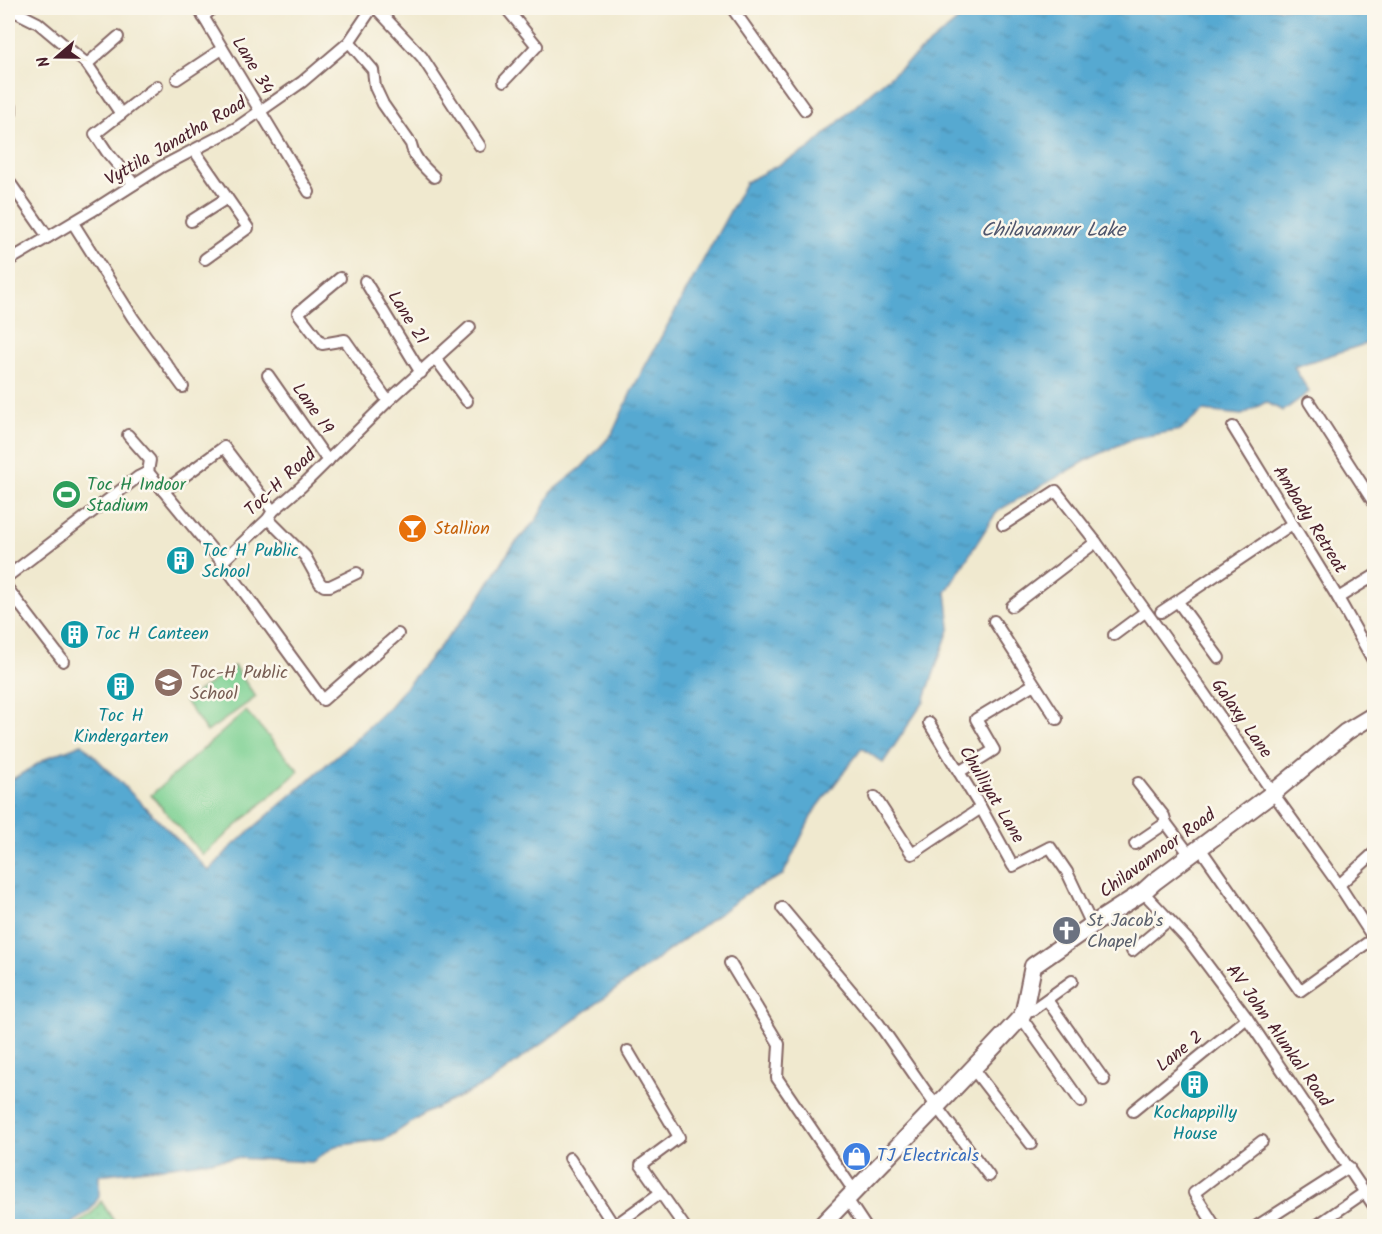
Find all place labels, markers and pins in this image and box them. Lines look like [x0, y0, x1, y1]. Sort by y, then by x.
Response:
place label: Toc H Indoor Stadium [87, 471, 187, 521]
sports icon: Toc H Indoor Stadium [50, 479, 82, 511]
bar icon: Stallion [397, 513, 429, 545]
place label: Stallion [434, 515, 490, 544]
place label: Toc H Public School [202, 537, 299, 587]
building icon: Toc H Public School [165, 545, 197, 577]
building icon: Toc H Canteen [58, 618, 90, 650]
place label: Toc H Canteen [95, 620, 209, 649]
place label: Toc-H Public School [190, 659, 288, 709]
school or university icon: Toc-H Public School [153, 667, 185, 699]
building icon: Toc H Kindergarten [105, 671, 137, 703]
place label: Toc H Kindergarten [73, 702, 169, 752]
place label: St Jacob's Chapel [1087, 907, 1164, 957]
church icon: St Jacob's Chapel [1050, 915, 1082, 947]
building icon: Kochappilly House [1179, 1068, 1211, 1100]
place label: Kochappilly House [1153, 1099, 1237, 1149]
shop icon: TJ Electricals [840, 1140, 872, 1172]
place label: TJ Electricals [877, 1142, 979, 1171]

